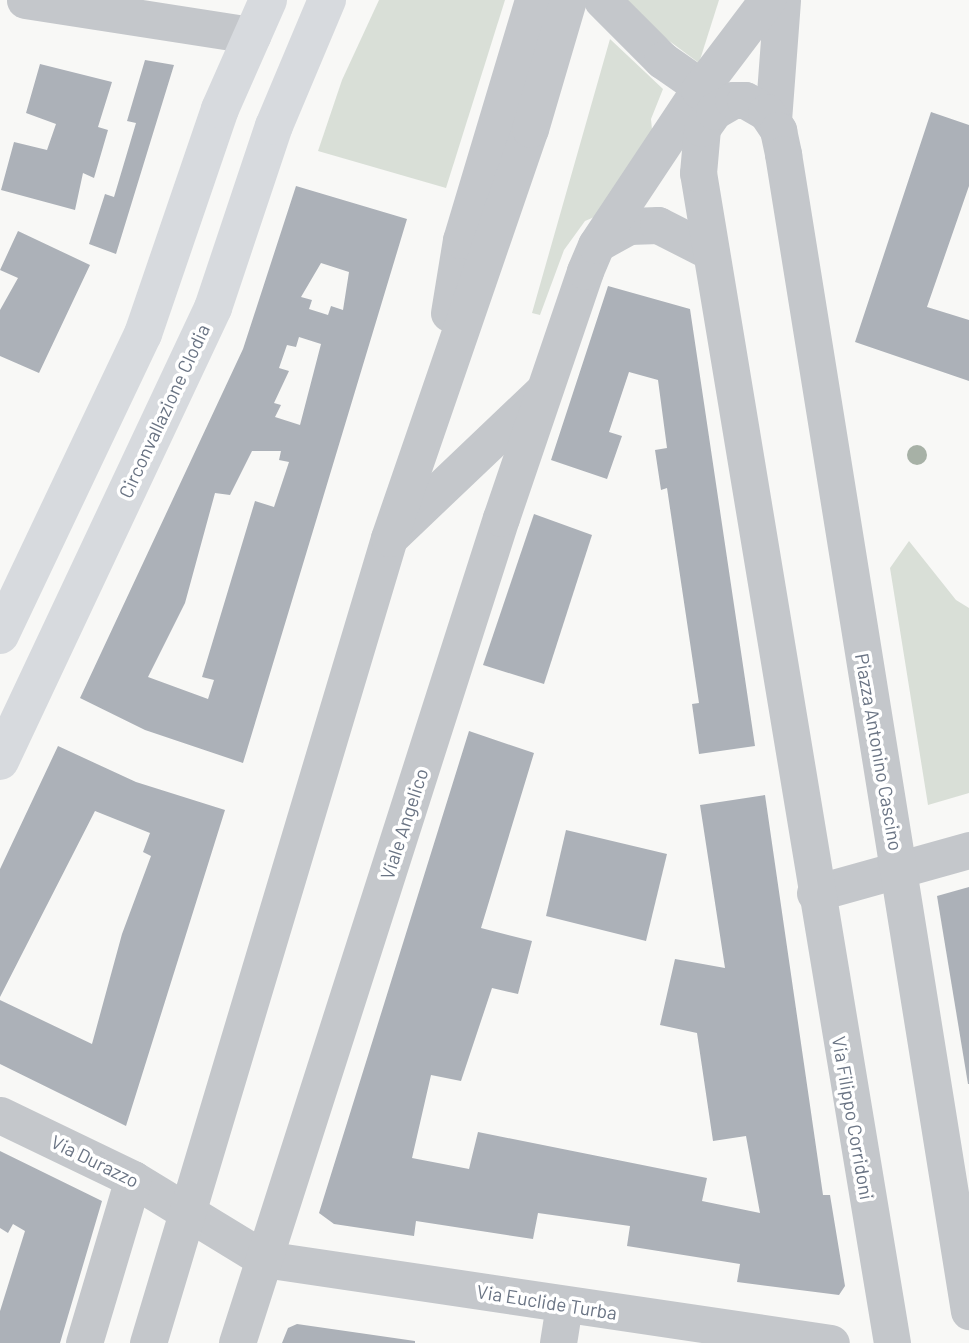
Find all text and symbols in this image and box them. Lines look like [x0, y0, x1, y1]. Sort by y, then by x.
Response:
street label: Circonvallazione Clodia [114, 320, 214, 502]
street label: Piazza Antonino Cascino [850, 652, 908, 852]
street label: Viale Angelico [375, 766, 433, 882]
street label: Via Filippo Corridoni [827, 1034, 879, 1202]
street label: Via Durazzo [47, 1130, 143, 1192]
street label: Via Euclide Turba [475, 1280, 619, 1324]

